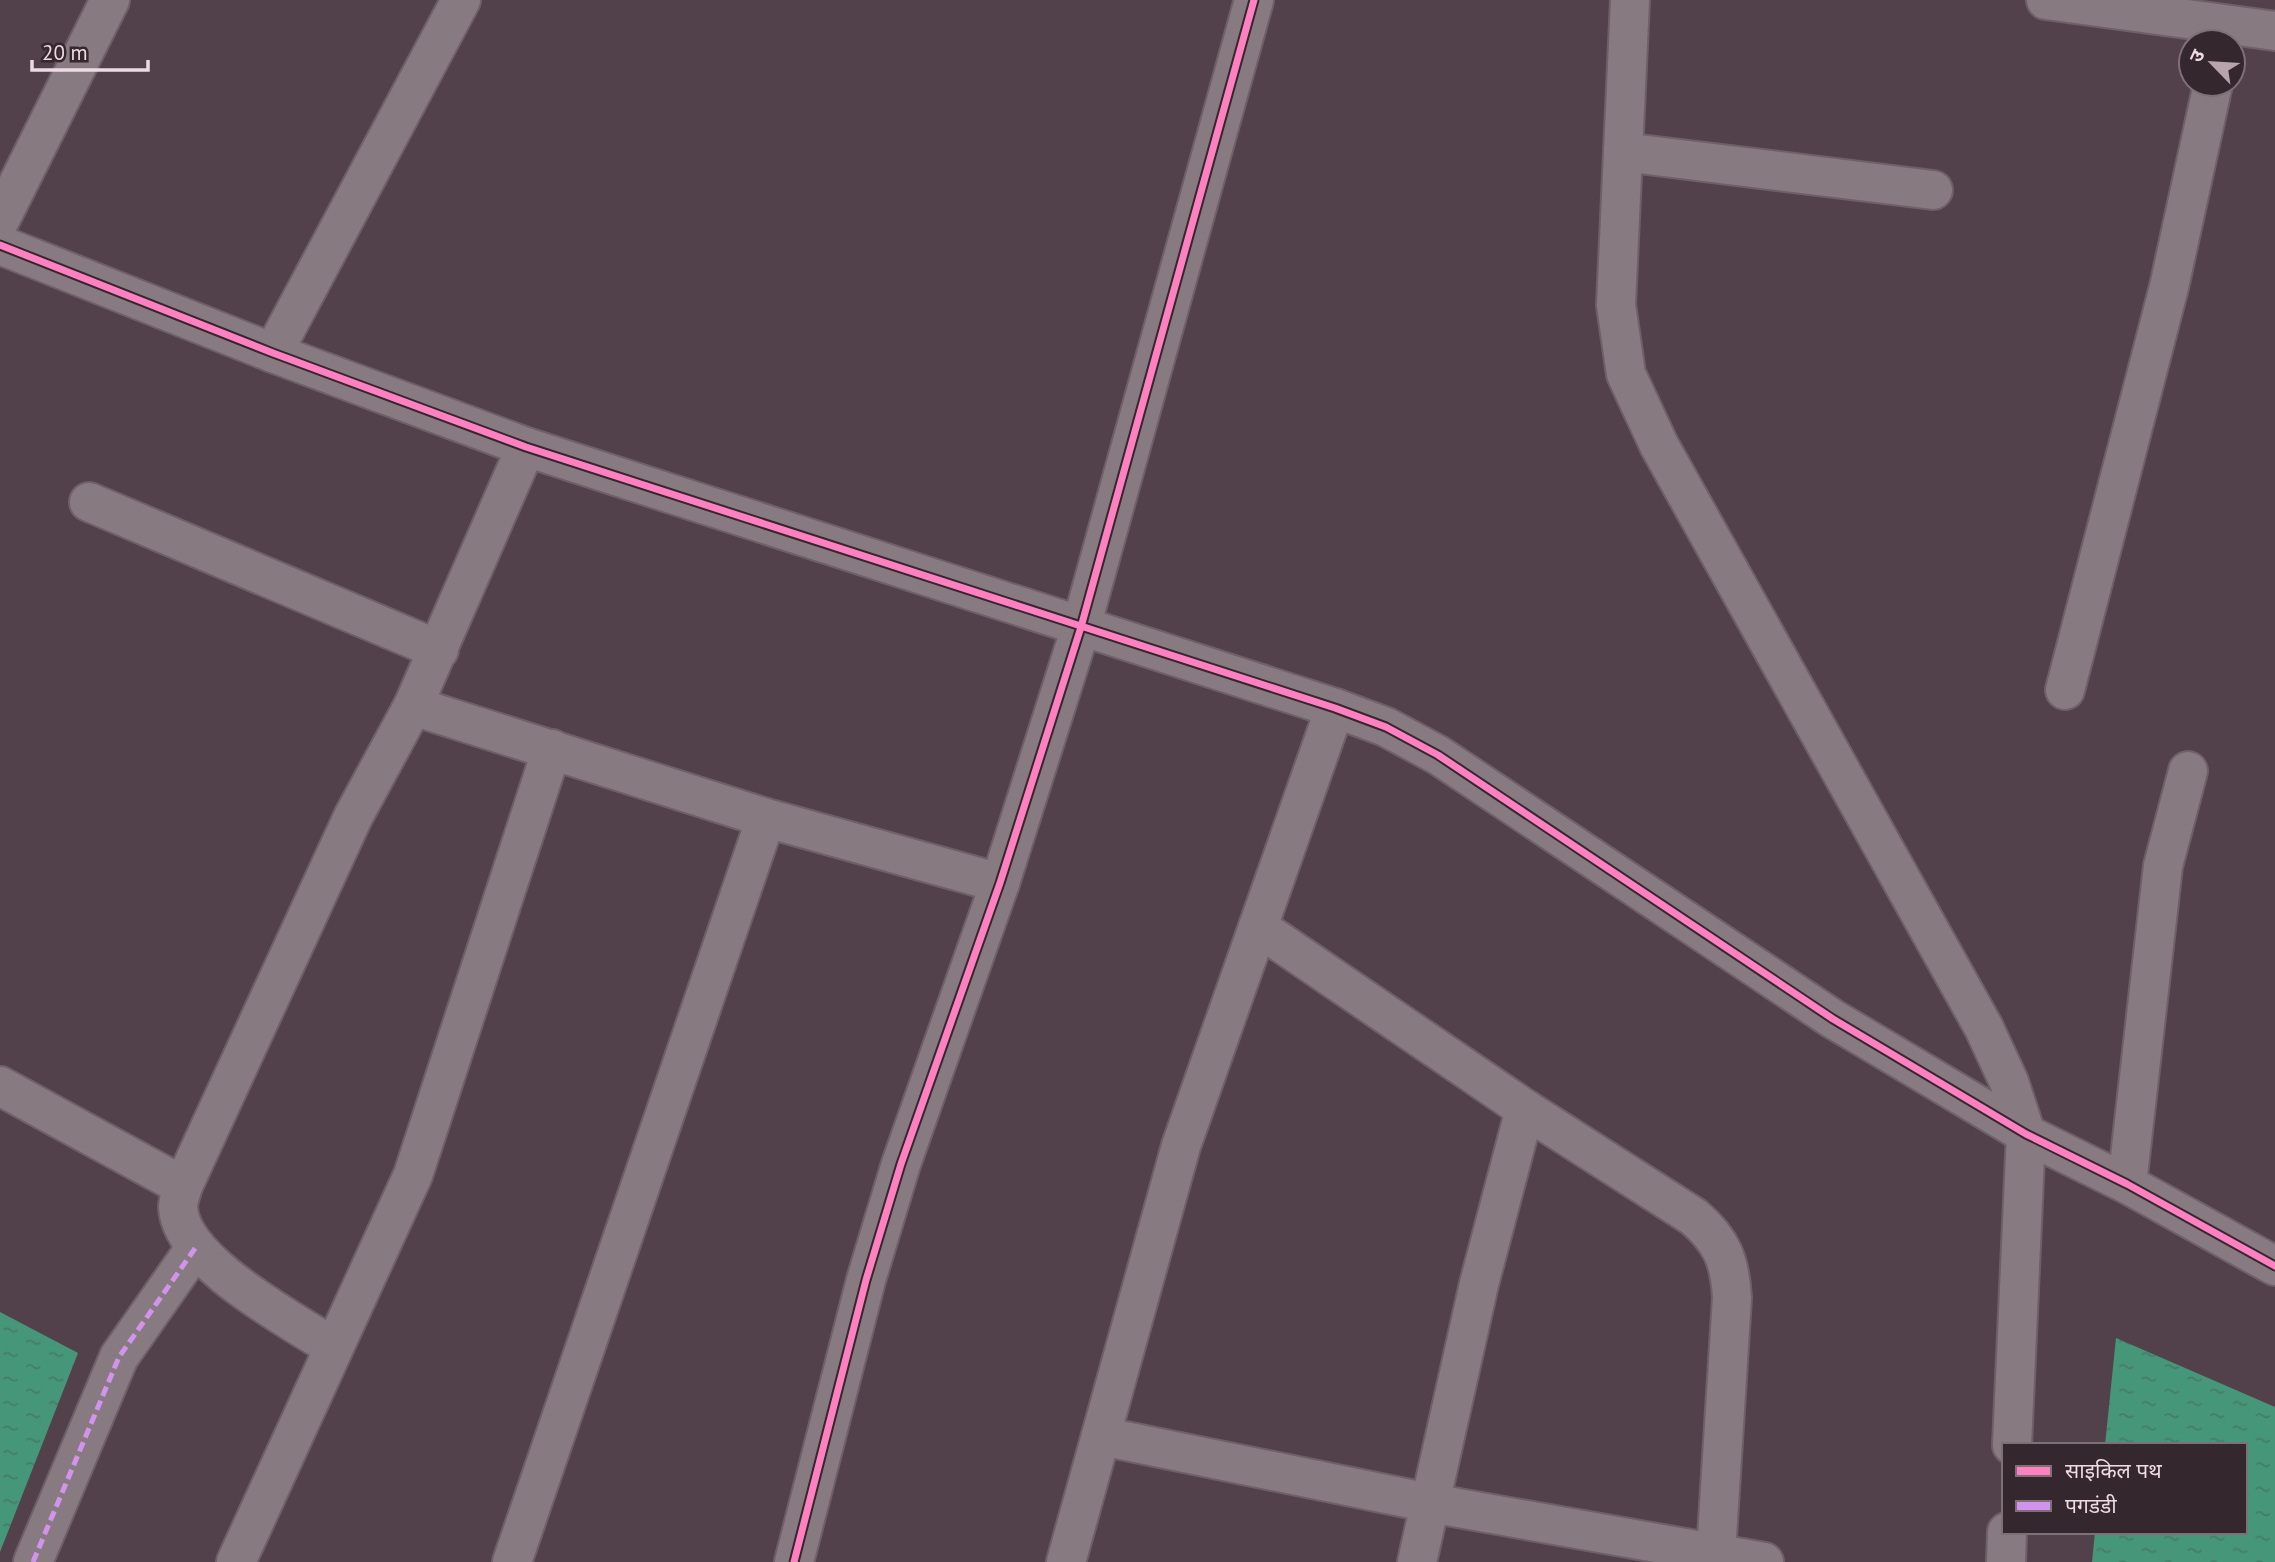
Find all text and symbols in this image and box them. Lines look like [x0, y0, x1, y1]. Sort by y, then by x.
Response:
scale bar [32, 28, 147, 72]
north arrow [2177, 28, 2247, 98]
text: 20 m [42, 39, 88, 66]
text: उ [2183, 45, 2210, 66]
legend [2002, 1443, 2247, 1534]
text: साइकिल पथ [2065, 1457, 2162, 1484]
text: पगडंडी [2065, 1492, 2117, 1519]

